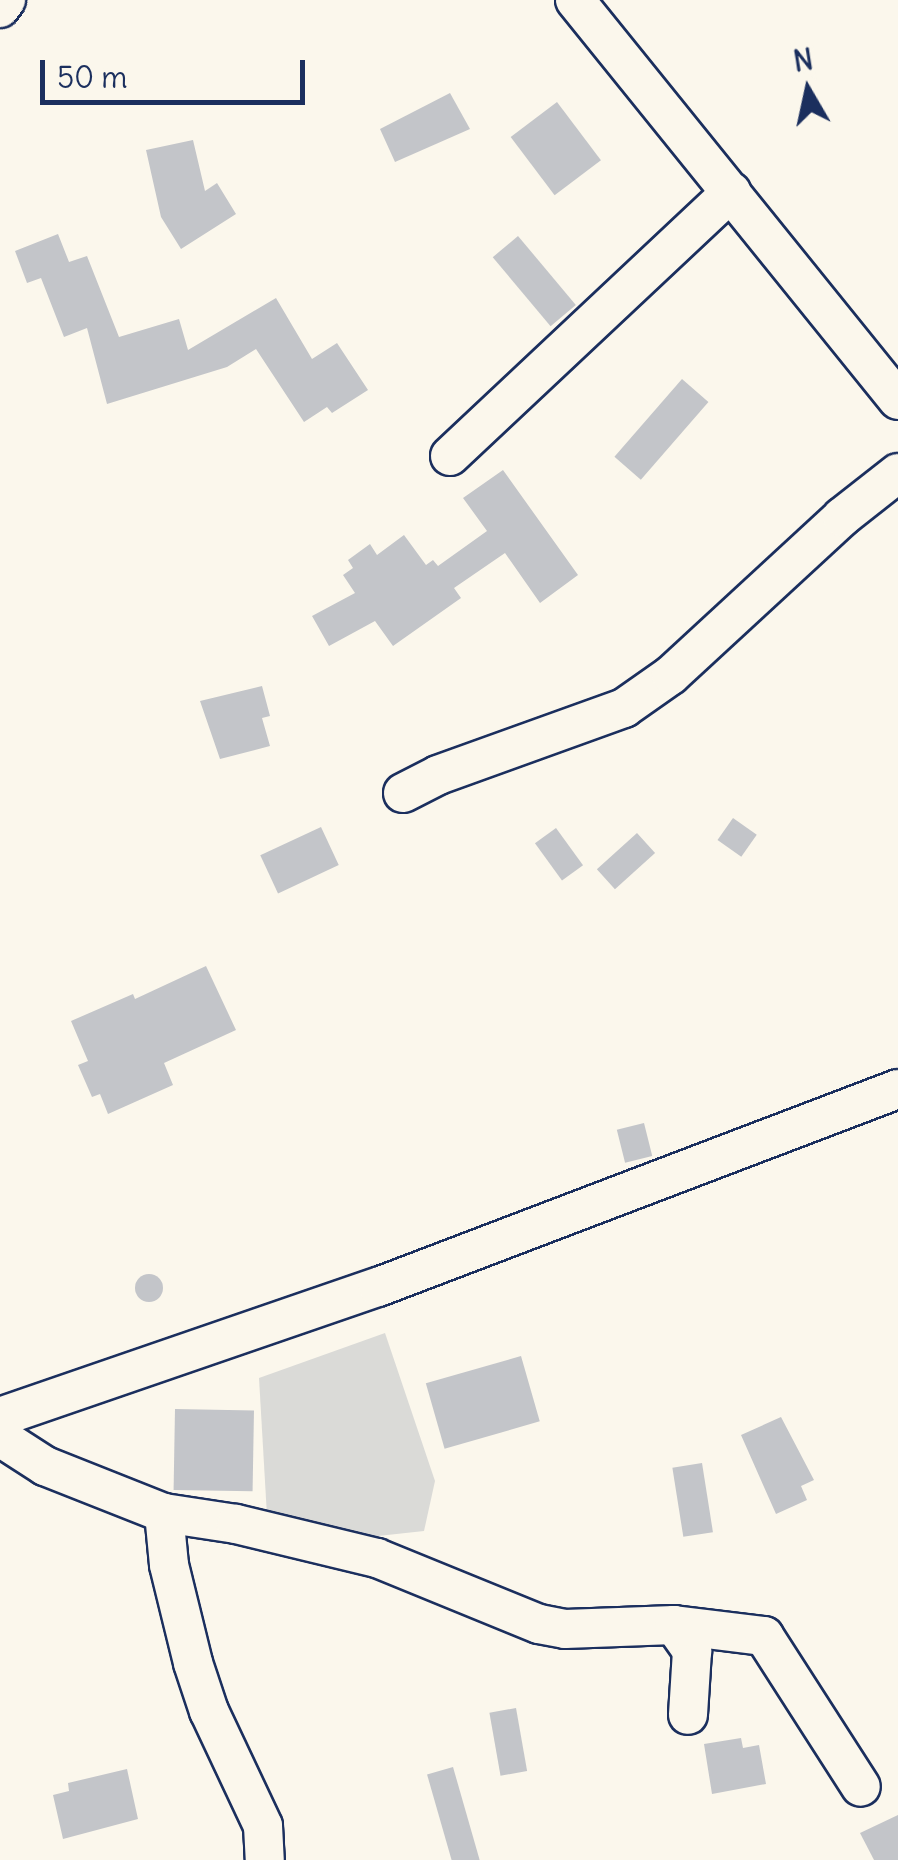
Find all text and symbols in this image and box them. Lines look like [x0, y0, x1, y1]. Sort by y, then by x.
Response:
scale bar [45, 40, 310, 102]
north arrow [758, 40, 858, 140]
text: N [791, 41, 816, 80]
text: 50 m [57, 58, 127, 96]

